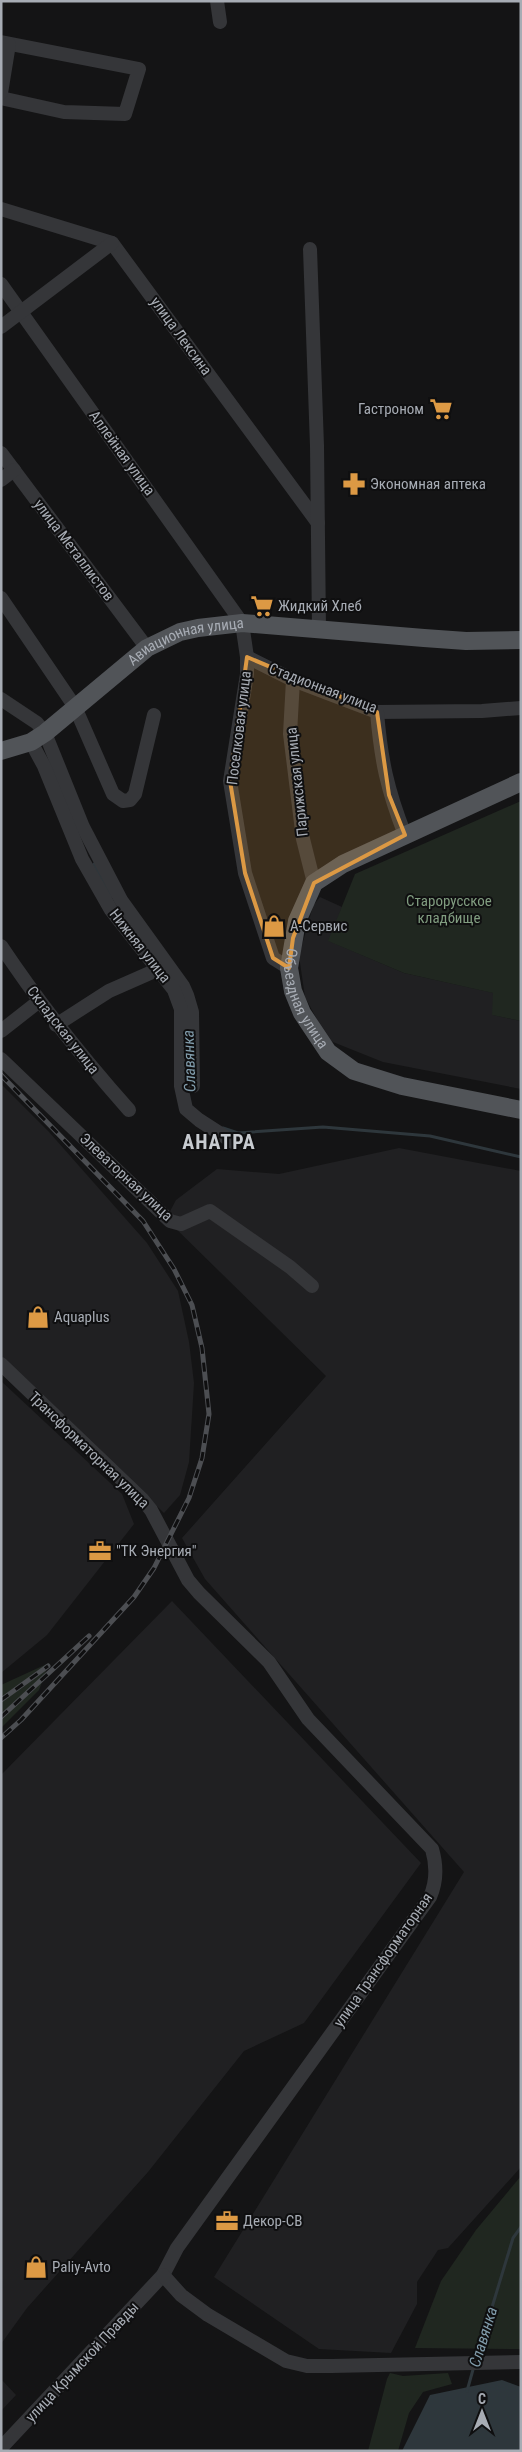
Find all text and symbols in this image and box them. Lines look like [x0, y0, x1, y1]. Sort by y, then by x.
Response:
street label: улица Лексина [147, 293, 215, 379]
supermarket icon: Гастроном [428, 396, 454, 422]
place label: Гастроном [358, 400, 424, 418]
street label: Аллейная улица [85, 407, 159, 499]
pharmacy icon: Экономная аптека [341, 471, 367, 497]
place label: Экономная аптека [370, 475, 486, 493]
street label: улица Металлистов [30, 496, 118, 604]
supermarket icon: Жидкий Хлеб [249, 593, 275, 619]
place label: Жидкий Хлеб [278, 597, 362, 615]
street label: Авиационная улица [124, 614, 245, 669]
street label: Стадионная улица [266, 659, 380, 717]
street label: Поселковая улица [223, 670, 255, 786]
street label: Парижская улица [282, 727, 312, 837]
park label: Старорусское кладбище [406, 892, 492, 927]
street label: Нижняя улица [106, 906, 174, 986]
shop icon: А-Сервис [261, 913, 287, 939]
place label: А-Сервис [290, 917, 347, 935]
street label: Объездная улица [280, 947, 332, 1052]
street label: Складская улица [23, 982, 103, 1078]
water label: Славянка [178, 1030, 200, 1092]
street label: Элеваторная улица [76, 1129, 176, 1225]
district label: АНАТРА [182, 1130, 256, 1154]
shop icon: Aquaplus [25, 1304, 51, 1330]
place label: Aquaplus [54, 1308, 110, 1326]
street label: Трансформаторная улица [25, 1388, 153, 1512]
office icon: "ТК Энергия" [87, 1538, 113, 1564]
place label: "ТК Энергия" [116, 1542, 197, 1560]
street label: улица Трансформаторная [330, 1889, 436, 2031]
office icon: Декор-СВ [214, 2208, 240, 2234]
place label: Декор-СВ [243, 2212, 302, 2230]
shop icon: Paliy-Avto [23, 2254, 49, 2280]
place label: Paliy-Avto [52, 2258, 111, 2276]
street label: улица Крымской Правды [22, 2298, 142, 2426]
water label: Славянка [465, 2304, 501, 2370]
north arrow [457, 2387, 507, 2437]
text: С [478, 2391, 486, 2407]

